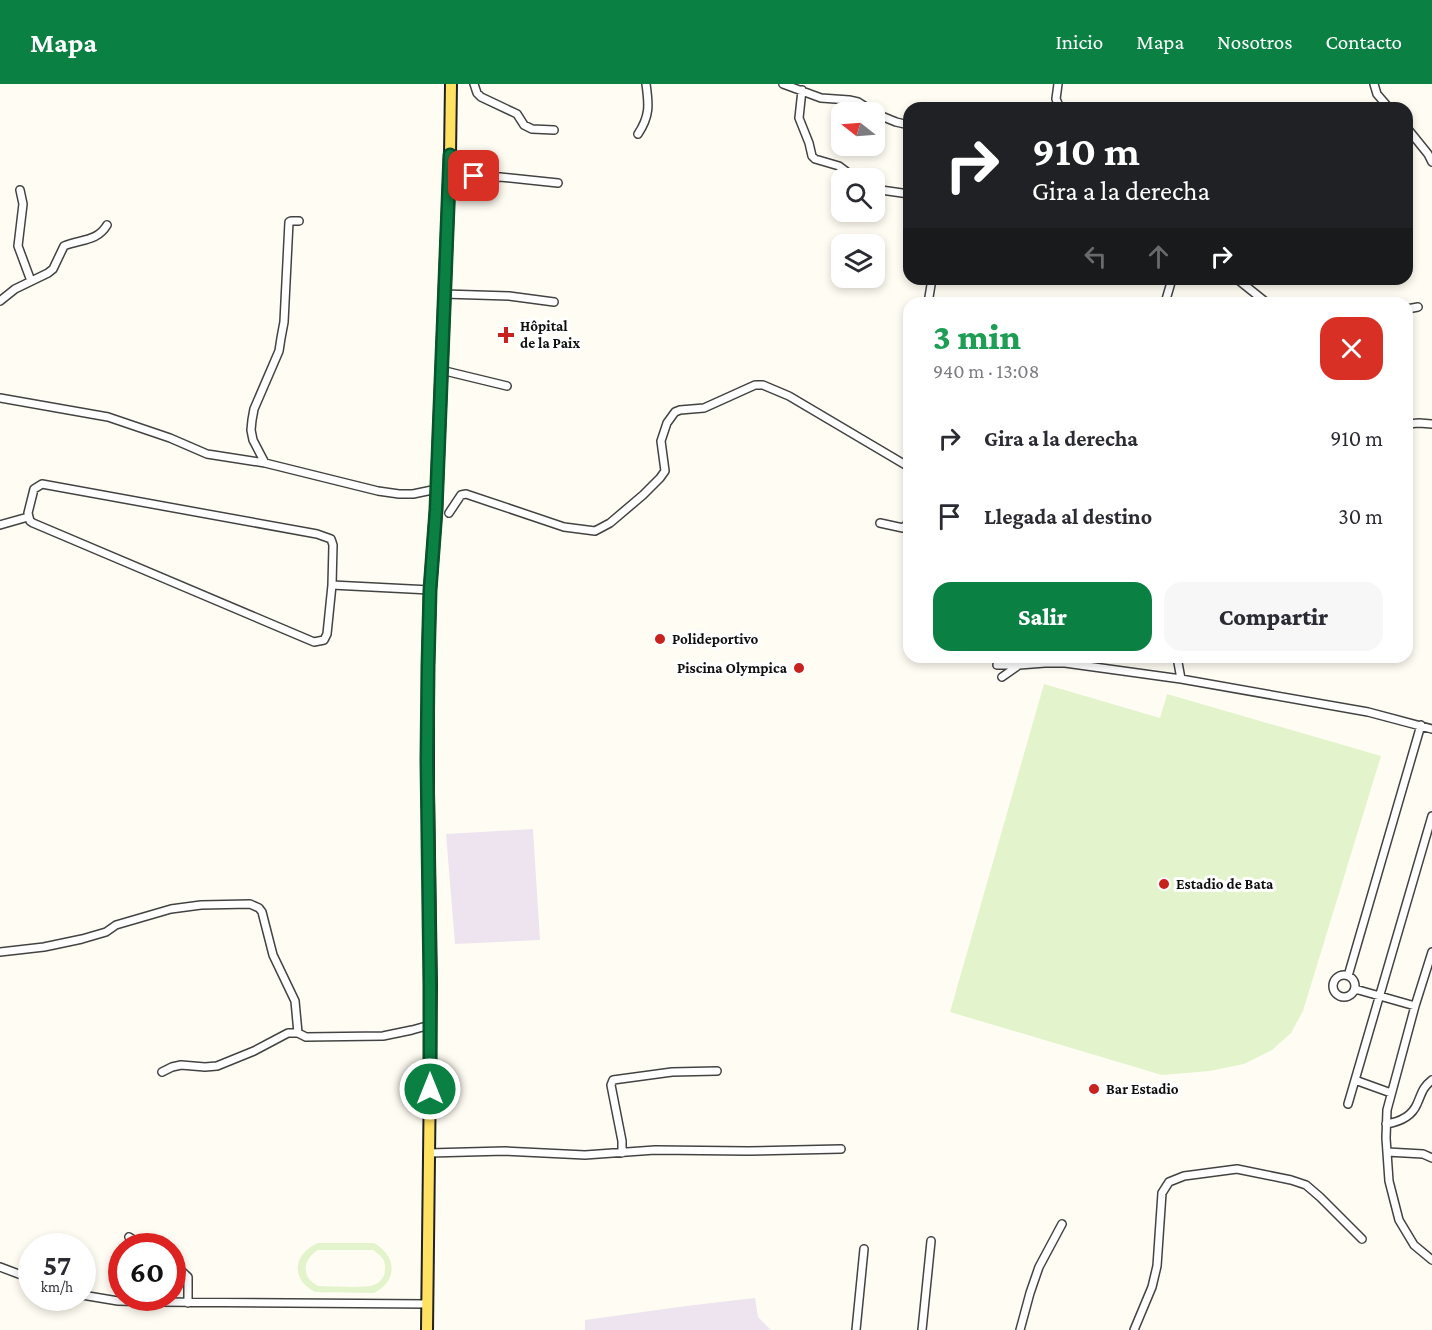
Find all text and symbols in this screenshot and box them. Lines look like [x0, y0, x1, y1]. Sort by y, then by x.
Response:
text: Mapa [30, 27, 97, 58]
text: Inicio [1055, 30, 1103, 54]
text: Mapa [1136, 30, 1184, 54]
text: Nosotros [1217, 30, 1293, 54]
text: Contacto [1326, 30, 1402, 54]
north arrow [831, 102, 885, 156]
map controls [831, 102, 885, 288]
icon: right [933, 126, 1011, 204]
text: 910 m [1032, 127, 1140, 174]
pin [448, 150, 499, 201]
icon: arrive [457, 159, 490, 192]
button: search [831, 168, 885, 222]
text: Gira a la derecha [1032, 176, 1210, 206]
button: layers [831, 234, 885, 288]
icon: left [1079, 240, 1112, 273]
icon: ahead [1142, 240, 1175, 273]
icon: right [1205, 240, 1238, 273]
text: 3 min [933, 317, 1021, 357]
button: close [1320, 317, 1383, 380]
place label: Hôpital de la Paix [520, 318, 580, 351]
marker: Hôpital de la Paix [497, 326, 515, 344]
text: 940 m · 13:08 [933, 360, 1039, 382]
icon: right [933, 422, 966, 455]
text: Gira a la derecha [984, 426, 1138, 451]
text: 910 m [1330, 426, 1383, 451]
icon: arrive [933, 500, 966, 533]
text: Llegada al destino [984, 504, 1152, 529]
text: 30 m [1338, 504, 1383, 529]
button: Salir [933, 582, 1152, 651]
button: Compartir [1164, 582, 1383, 651]
place label: Polideportivo [672, 631, 759, 647]
marker: Polideportivo [653, 632, 667, 646]
place label: Piscina Olympica [677, 660, 788, 676]
marker: Piscina Olympica [792, 661, 806, 675]
place label: Estadio de Bata [1176, 876, 1274, 892]
marker: Estadio de Bata [1157, 877, 1171, 891]
position arrow [398, 1057, 462, 1121]
place label: Bar Estadio [1106, 1081, 1179, 1097]
marker: Bar Estadio [1087, 1082, 1101, 1096]
speed limit sign: 60 [108, 1233, 186, 1311]
text: 57 [43, 1248, 71, 1281]
text: km/h [41, 1279, 73, 1295]

